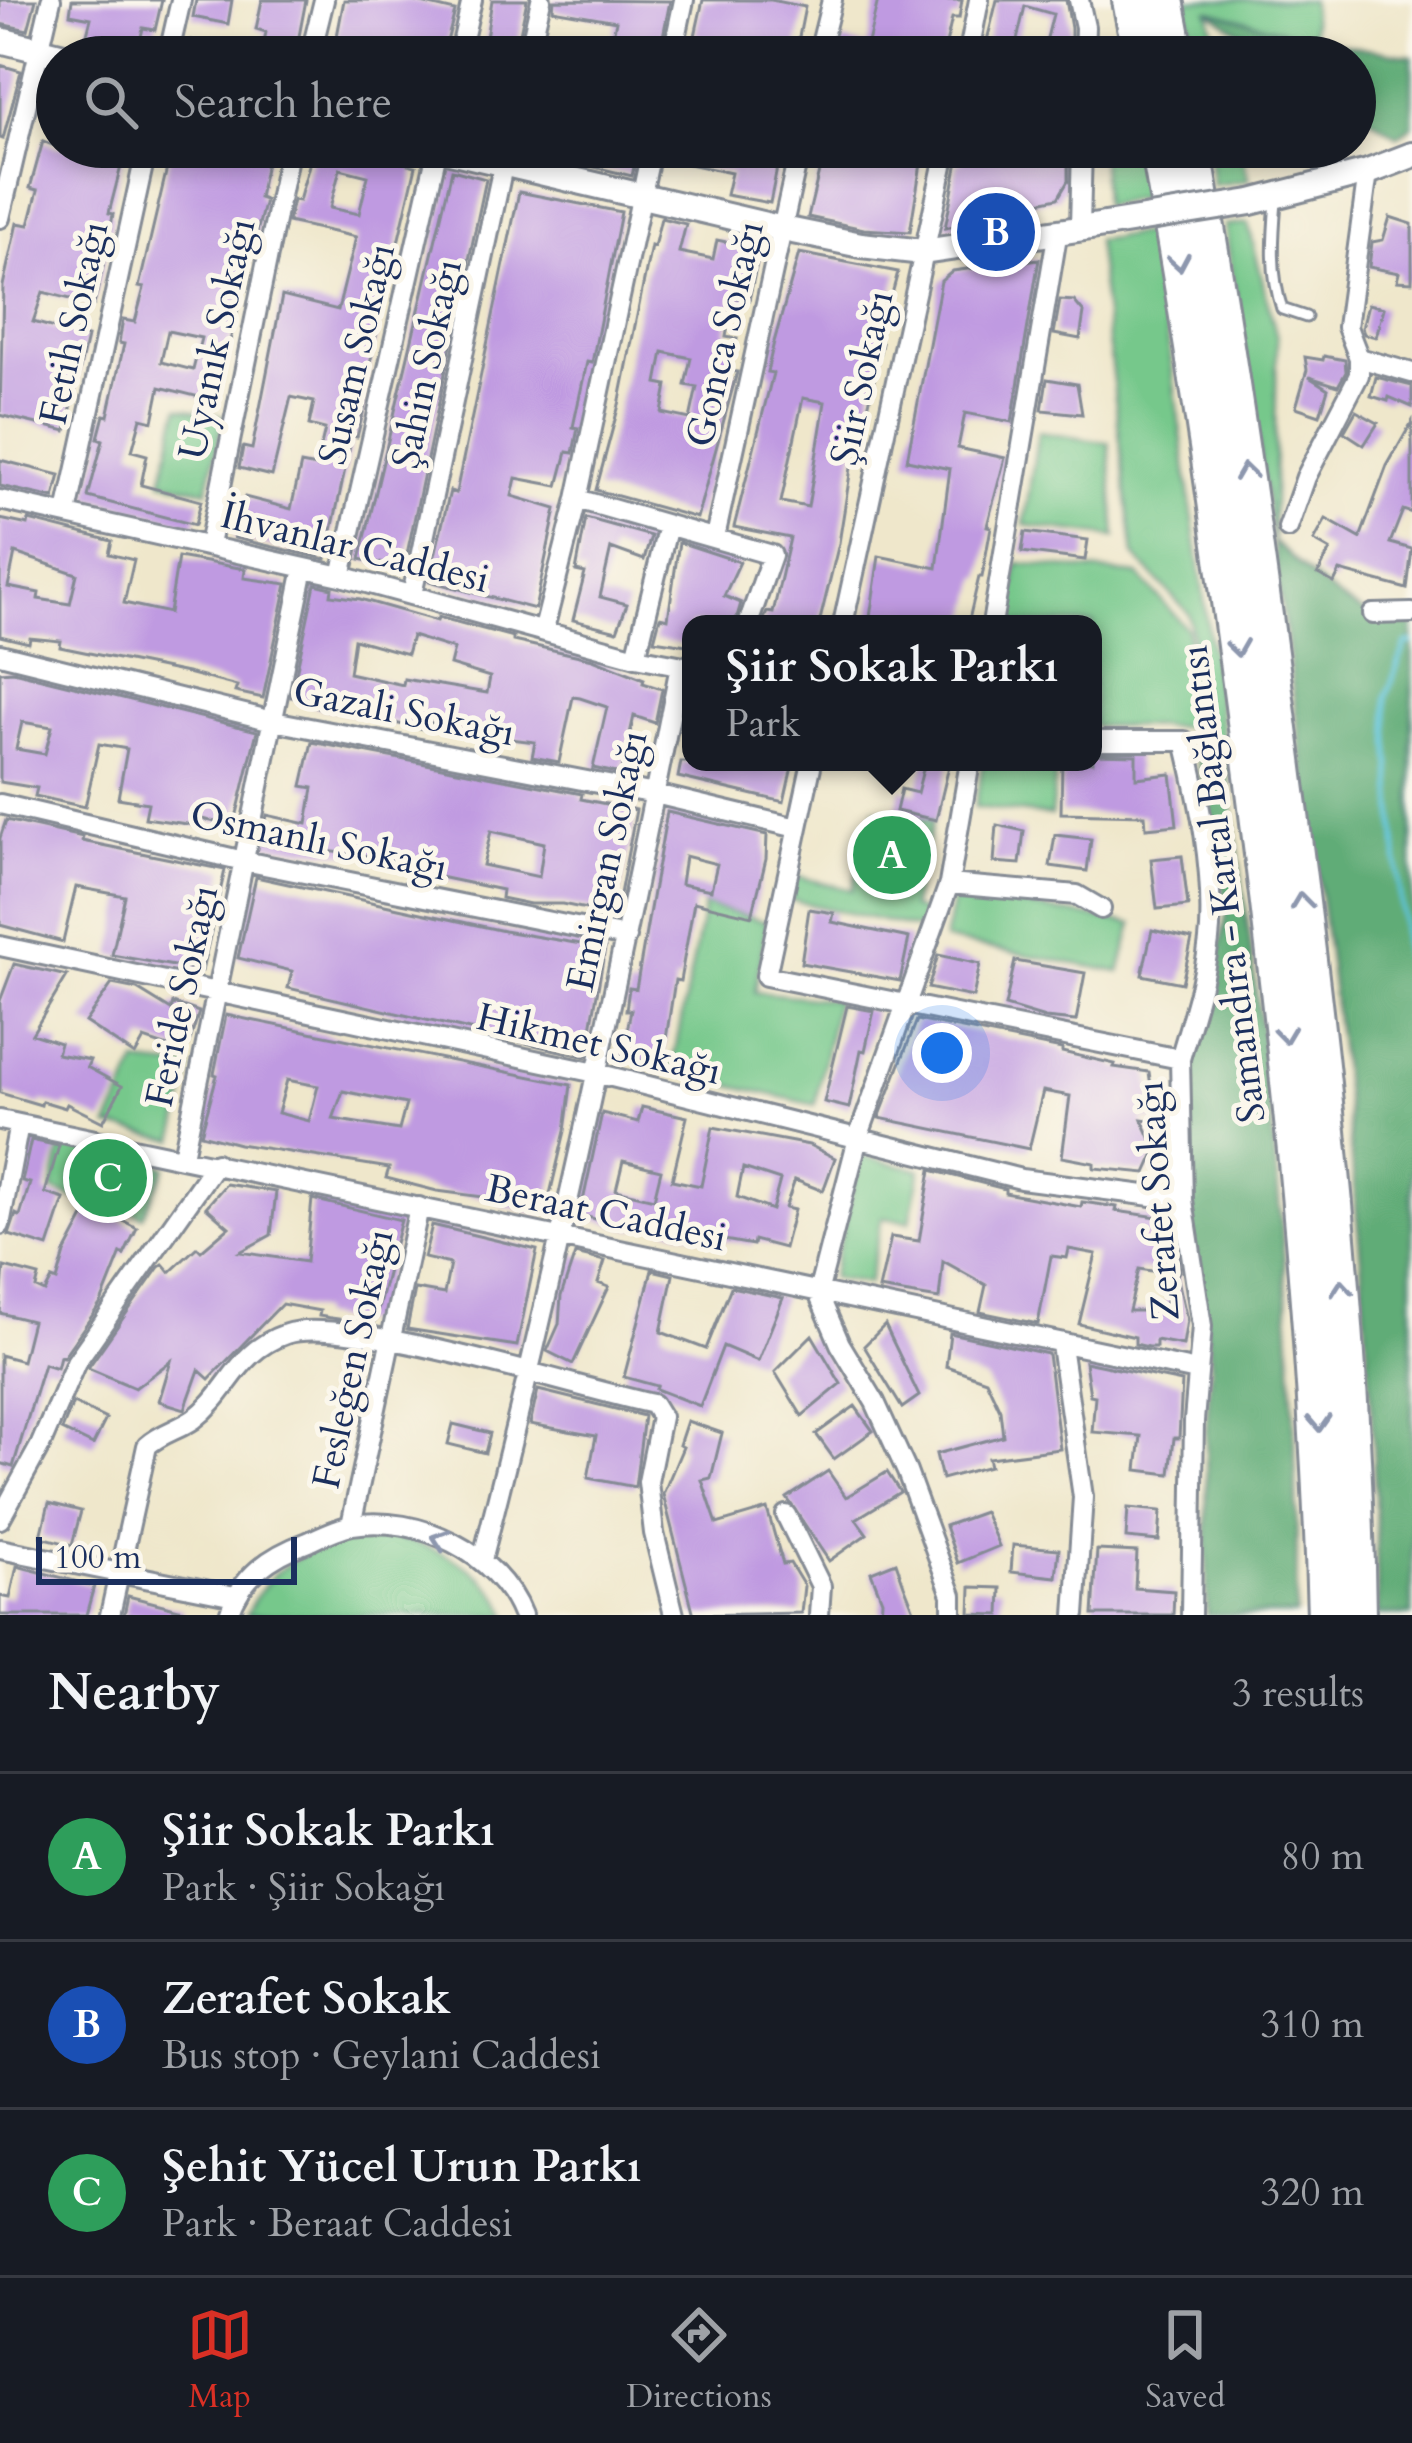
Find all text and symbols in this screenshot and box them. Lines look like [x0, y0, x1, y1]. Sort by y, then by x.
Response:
search box [36, 36, 1376, 168]
icon: search [78, 69, 144, 135]
text: Search here [174, 72, 392, 133]
pin: B [957, 187, 1035, 277]
street label: Uyanık Sokağı [166, 214, 268, 464]
street label: Gonca Sokağı [673, 216, 777, 452]
street label: Fetih Sokağı [27, 217, 121, 429]
street label: Susam Sokağı [306, 238, 408, 470]
one-way arrow [1165, 252, 1190, 272]
street label: Şahin Sokağı [379, 254, 475, 473]
street label: Şiir Sokağı [818, 286, 906, 470]
one-way arrow [1233, 462, 1259, 482]
street label: İhvanlar Caddesi [215, 488, 495, 606]
popup [682, 615, 1102, 771]
text: Şiir Sokak Parkı [726, 636, 1058, 697]
one-way arrow [1223, 638, 1249, 658]
street label: Samandıra - Kartal Bağlantısı [1167, 642, 1279, 1126]
street label: Gazali Sokağı [289, 665, 519, 759]
text: Park [726, 697, 801, 750]
street label: Emirgan Sokağı [554, 726, 660, 996]
street label: Osmanlı Sokağı [186, 788, 452, 894]
pin: A [853, 810, 931, 900]
street label: Feride Sokağı [133, 880, 231, 1112]
one-way arrow [1289, 891, 1315, 910]
street label: Hikmet Sokağı [472, 990, 726, 1098]
your location [912, 1023, 972, 1083]
one-way arrow [1272, 1025, 1298, 1045]
street label: Zerafet Sokağı [1123, 1079, 1193, 1323]
pin: C [69, 1133, 147, 1223]
street label: Beraat Caddesi [481, 1162, 731, 1264]
street label: Fesleğen Sokağı [300, 1224, 406, 1494]
one-way arrow [1329, 1279, 1355, 1298]
one-way arrow [1305, 1414, 1331, 1433]
one-way arrow [430, 1529, 451, 1553]
scale bar [36, 1531, 297, 1584]
text: 100 m [54, 1535, 141, 1580]
text: Nearby [48, 1658, 220, 1728]
text: 3 results [1232, 1667, 1364, 1720]
text: Şiir Sokak Parkı [162, 1800, 495, 1861]
text: A [72, 1830, 102, 1883]
text: 80 m [1281, 1830, 1364, 1883]
text: Park · Şiir Sokağı [162, 1861, 445, 1914]
text: Zerafet Sokak [162, 1968, 451, 2029]
text: B [73, 1998, 101, 2051]
text: 310 m [1261, 1998, 1364, 2051]
text: Bus stop · Geylani Caddesi [162, 2029, 601, 2082]
text: Şehit Yücel Urun Parkı [162, 2136, 641, 2197]
text: C [72, 2166, 102, 2219]
text: 320 m [1261, 2166, 1364, 2219]
text: Park · Beraat Caddesi [162, 2197, 513, 2250]
tab: Map [187, 2302, 253, 2419]
tab: Directions [626, 2302, 772, 2419]
tab: Saved [1145, 2302, 1225, 2419]

